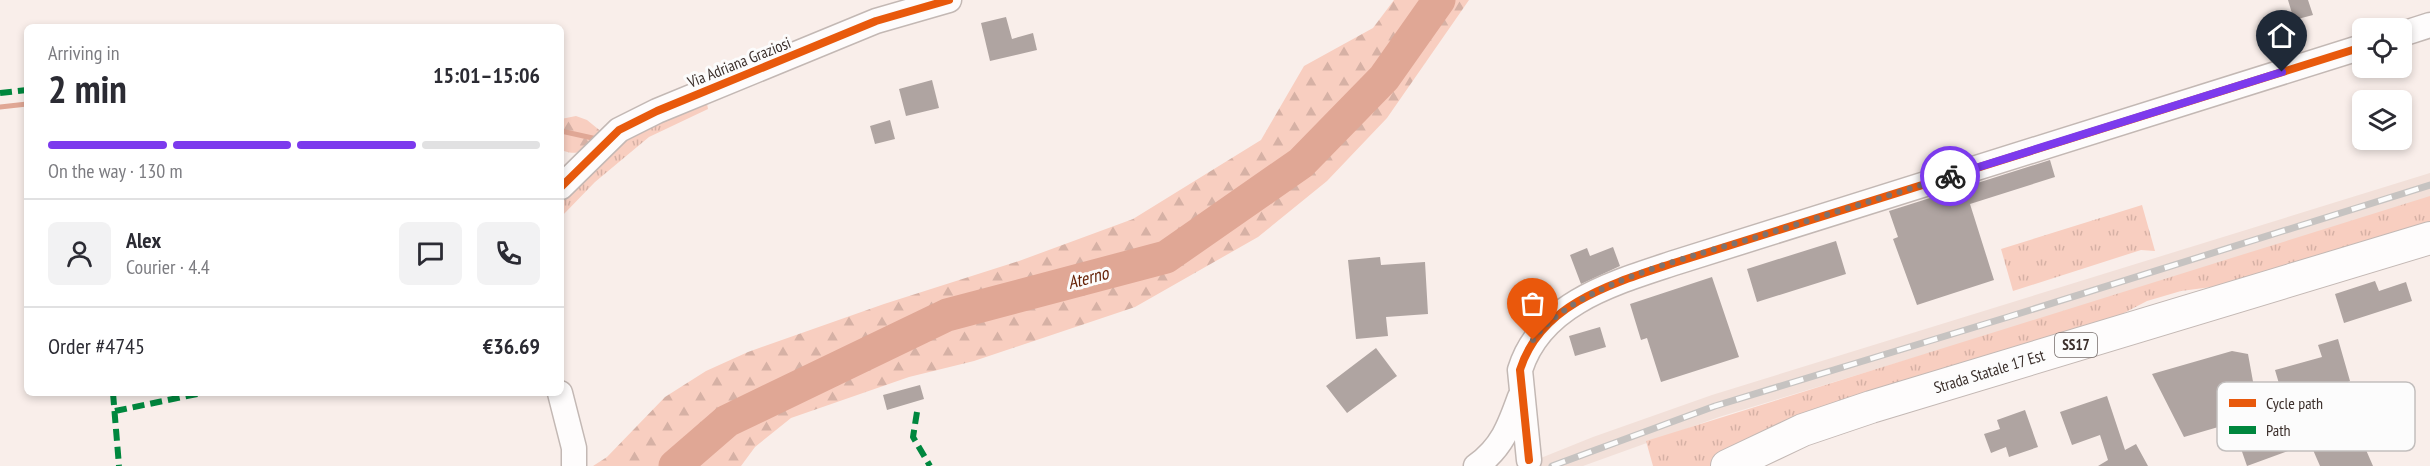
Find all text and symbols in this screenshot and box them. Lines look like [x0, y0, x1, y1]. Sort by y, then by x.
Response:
pin [2256, 10, 2307, 72]
map controls [2352, 18, 2412, 150]
button: locate [2352, 18, 2412, 78]
icon: home [2265, 19, 2298, 52]
street label: Via Adriana Graziosi [684, 32, 794, 92]
text: Arriving in [48, 40, 120, 66]
text: 15:01–15:06 [433, 61, 540, 89]
text: 2 min [48, 63, 127, 114]
button: layers [2352, 90, 2412, 150]
courier [1920, 146, 1980, 206]
text: On the way · 130 m [48, 158, 183, 184]
icon: bike [1934, 160, 1967, 193]
button: person [48, 222, 111, 285]
button: chat [399, 222, 462, 285]
button: phone [477, 222, 540, 285]
text: Alex [126, 226, 161, 254]
text: Courier · 4.4 [126, 254, 210, 280]
water label: Aterno [1065, 261, 1112, 294]
pin [1507, 278, 1558, 340]
icon: bag [1516, 287, 1549, 320]
text: Order #4745 [48, 332, 145, 360]
text: €36.69 [483, 332, 540, 360]
road number: SS17 [2055, 333, 2097, 357]
street label: Strada Statale 17 Est [1931, 344, 2047, 397]
legend [2217, 382, 2415, 451]
text: Cycle path [2266, 393, 2323, 413]
text: Path [2266, 420, 2291, 440]

